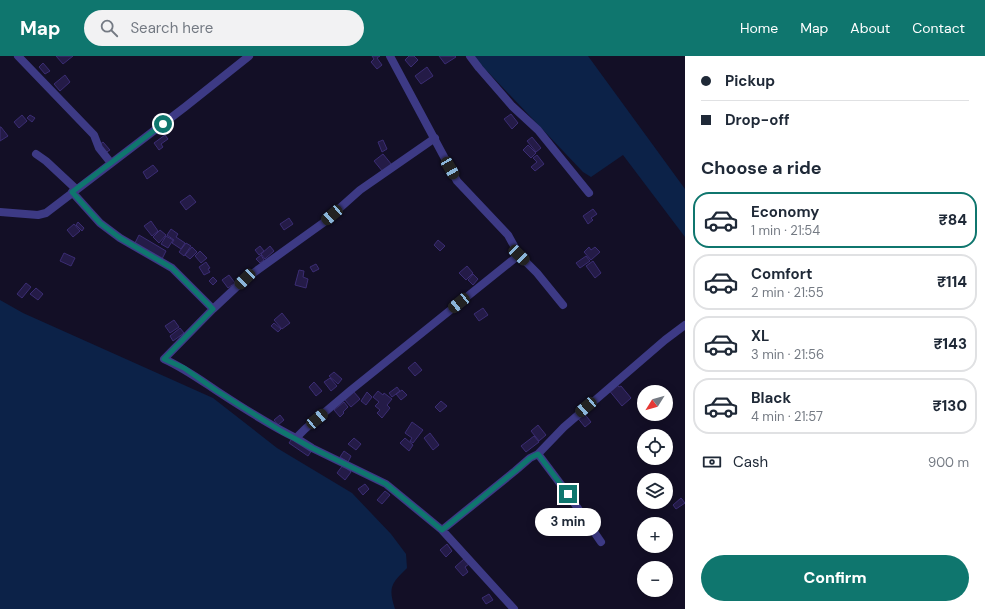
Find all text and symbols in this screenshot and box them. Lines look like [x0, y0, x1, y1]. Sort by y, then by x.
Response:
search box [84, 10, 364, 46]
text: Map [20, 16, 60, 41]
icon: search [98, 17, 120, 39]
text: Search here [130, 18, 213, 38]
text: Home [740, 19, 778, 37]
text: Map [800, 19, 828, 37]
text: About [850, 19, 890, 37]
text: Contact [912, 19, 965, 37]
text: Pickup [725, 71, 775, 91]
text: Drop-off [725, 110, 790, 130]
route start [154, 115, 172, 133]
car [439, 155, 461, 181]
text: Choose a ride [701, 156, 822, 180]
icon: car [703, 202, 739, 238]
text: Economy [751, 202, 819, 222]
car [319, 203, 345, 227]
text: ₹84 [938, 210, 967, 230]
text: 1 min · 21:54 [751, 222, 820, 239]
car [506, 242, 532, 268]
icon: car [703, 264, 739, 300]
text: Comfort [751, 264, 812, 284]
car [232, 266, 258, 292]
text: ₹114 [937, 272, 967, 292]
text: 2 min · 21:55 [751, 284, 824, 301]
car [446, 291, 472, 315]
icon: car [703, 326, 739, 362]
text: XL [751, 326, 769, 346]
text: ₹143 [933, 334, 967, 354]
text: 3 min · 21:56 [751, 346, 824, 363]
north arrow [637, 385, 673, 421]
map controls [637, 385, 673, 597]
icon: car [703, 388, 739, 424]
text: Black [751, 388, 791, 408]
car [573, 395, 599, 419]
text: ₹130 [933, 396, 967, 416]
car [304, 407, 330, 431]
text: 4 min · 21:57 [751, 408, 823, 425]
button: locate [637, 429, 673, 465]
icon: cash [701, 451, 723, 473]
text: Cash [733, 452, 768, 472]
text: 900 m [928, 454, 969, 471]
button: layers [637, 473, 673, 509]
route end [559, 485, 577, 503]
callout: 3 min [535, 508, 601, 536]
text: 3 min [551, 513, 585, 530]
button: + [637, 517, 673, 553]
button: Confirm [701, 555, 969, 601]
button: − [637, 561, 673, 597]

